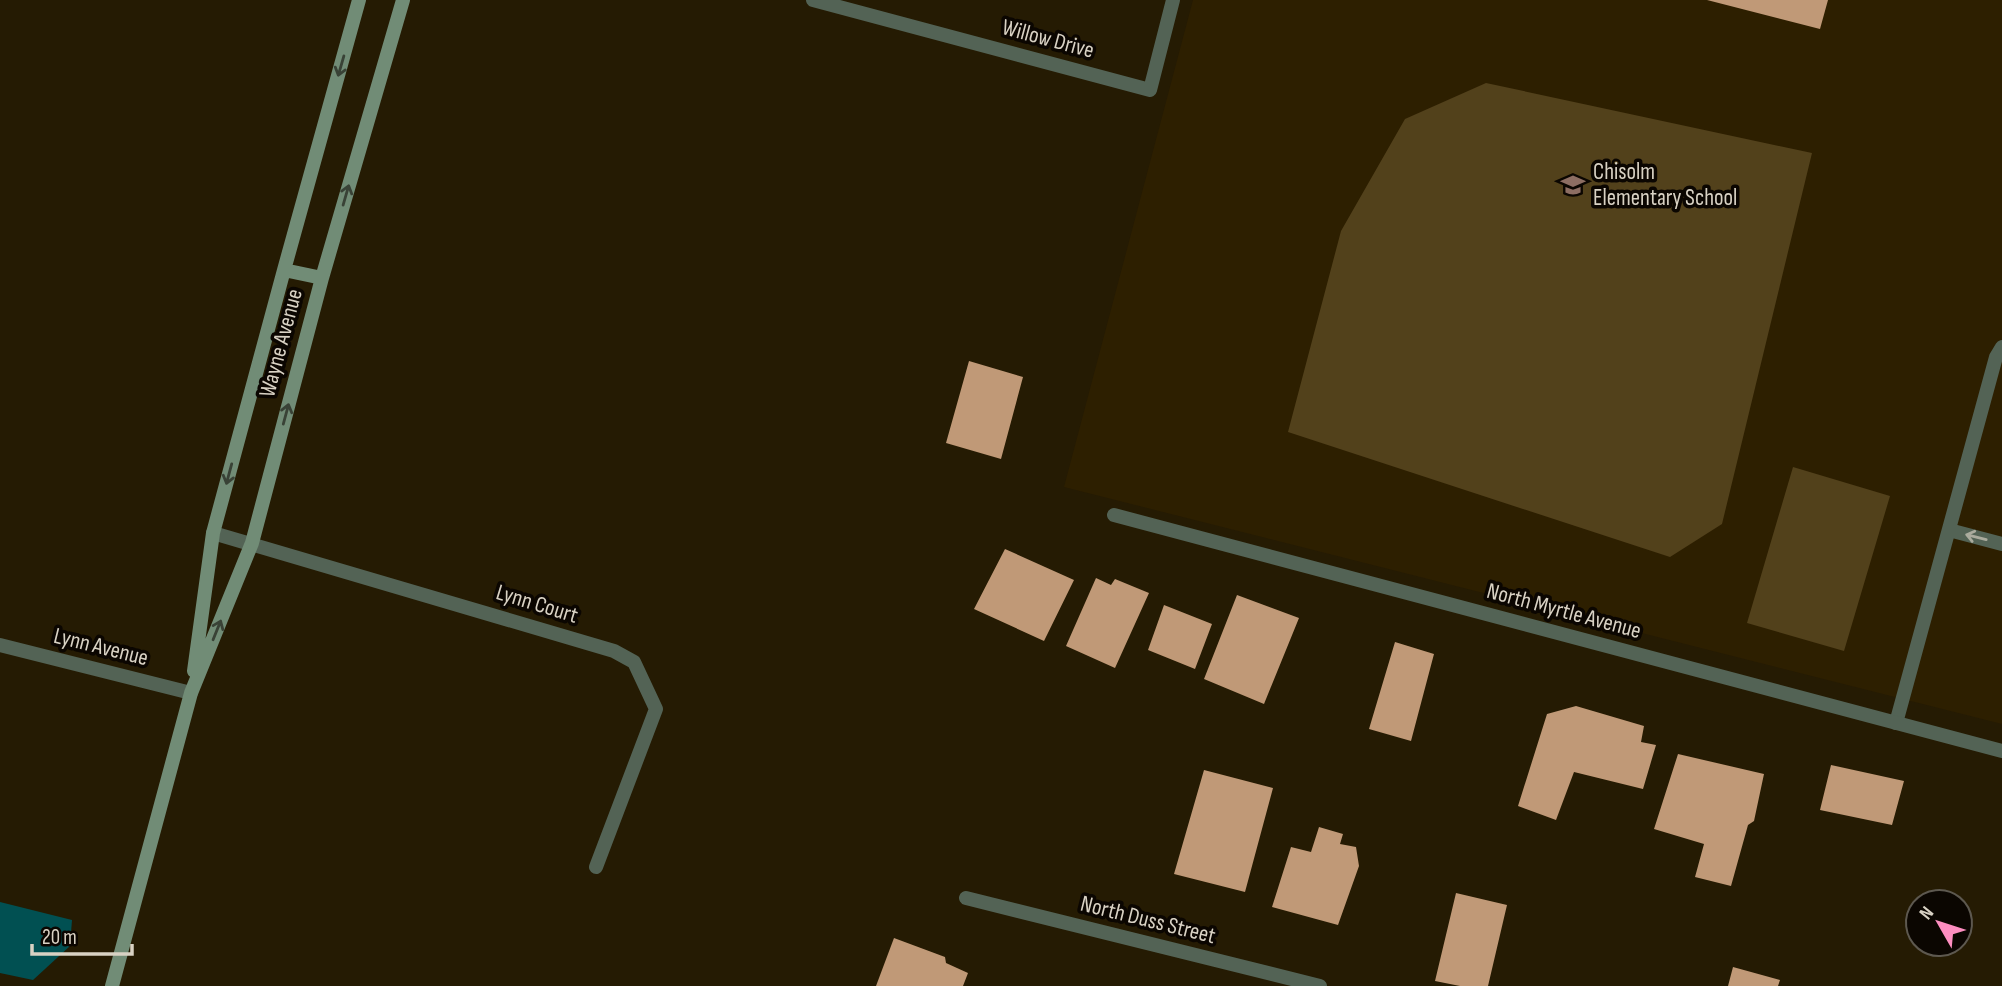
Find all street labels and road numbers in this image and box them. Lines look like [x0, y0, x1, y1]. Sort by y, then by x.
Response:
street label: Willow Drive [999, 13, 1097, 65]
street label: Wayne Avenue [253, 286, 309, 400]
street label: North Myrtle Avenue [1484, 577, 1644, 645]
street label: Lynn Court [493, 578, 581, 630]
street label: Lynn Avenue [51, 622, 151, 672]
street label: North Duss Street [1078, 890, 1218, 950]

